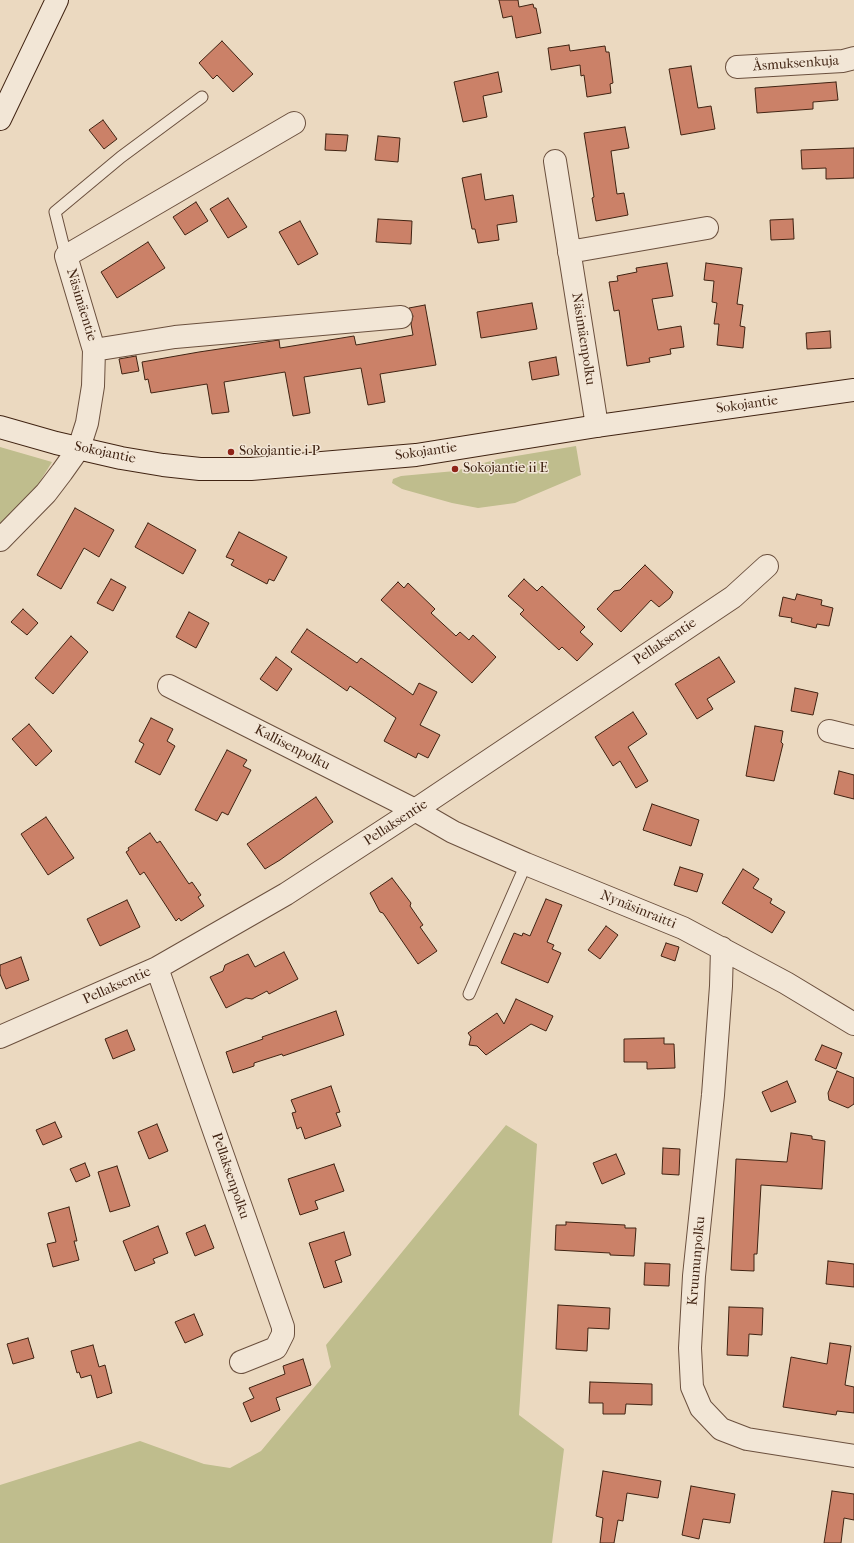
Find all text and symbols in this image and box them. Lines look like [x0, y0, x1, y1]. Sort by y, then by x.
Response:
street label: Åsmuksenkuja [752, 53, 840, 75]
street label: Näsimäentie [62, 267, 100, 343]
street label: Näsimäenpolku [567, 292, 599, 386]
street label: Sokojantie [715, 392, 779, 418]
street label: Sokojantie [73, 438, 137, 468]
street label: Sokojantie [394, 439, 458, 465]
place label: Sokojantie i P [239, 444, 320, 460]
marker: Sokojantie i P [226, 447, 236, 457]
place label: Sokojantie ii E [463, 461, 548, 477]
marker: Sokojantie ii E [450, 464, 460, 474]
street label: Pellaksentie [630, 615, 700, 669]
street label: Kallisenpolku [251, 722, 333, 774]
street label: Pellaksentie [361, 796, 431, 850]
street label: Nynäsinraitti [598, 887, 678, 933]
street label: Pellaksentie [80, 964, 154, 1008]
street label: Pellaksenpolku [207, 1131, 253, 1221]
street label: Kruununpolku [685, 1216, 709, 1306]

